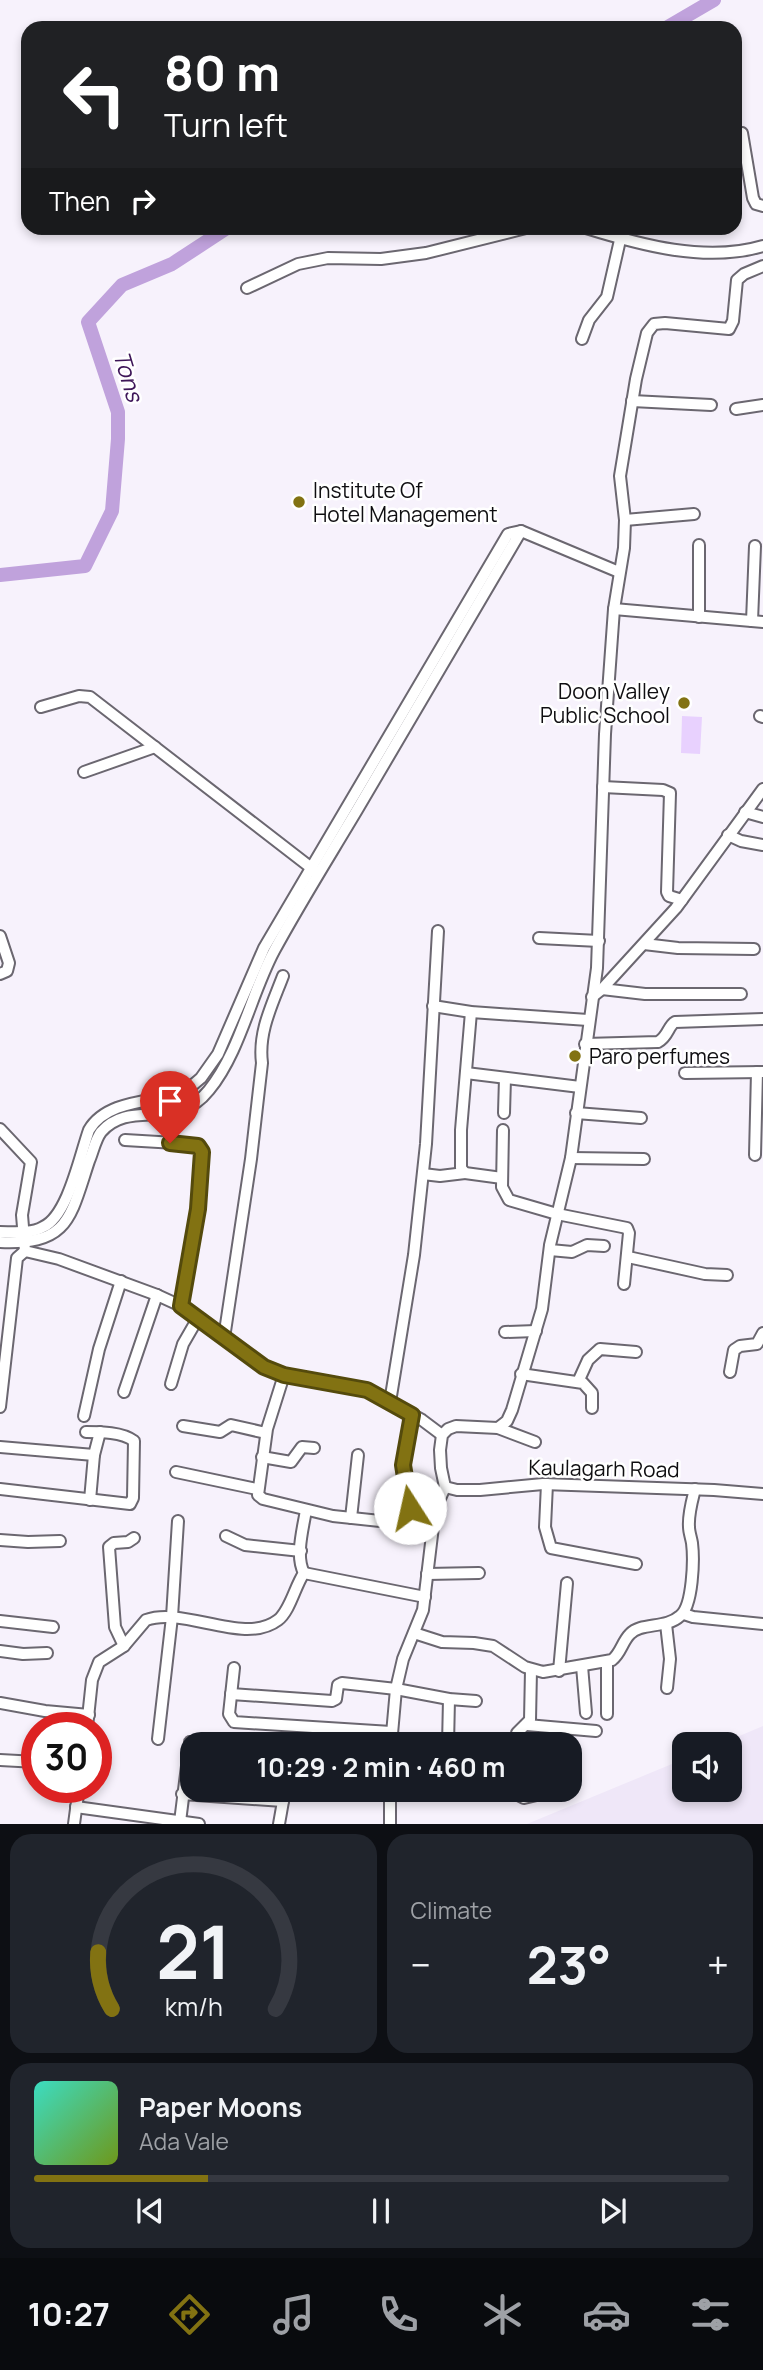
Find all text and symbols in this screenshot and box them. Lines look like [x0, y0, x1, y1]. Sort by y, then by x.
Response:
text: 80 m [164, 39, 280, 106]
icon: left [49, 49, 140, 140]
text: Turn left [164, 103, 288, 147]
icon: right [124, 182, 162, 220]
text: Then [49, 183, 110, 219]
water label: Tons [106, 347, 152, 407]
place label: Institute Of Hotel Management [313, 476, 498, 528]
marker: Institute Of Hotel Management [291, 494, 307, 510]
place label: Doon Valley Public School [540, 677, 670, 729]
marker: Doon Valley Public School [676, 695, 692, 711]
place label: Paro perfumes [589, 1042, 730, 1070]
marker: Paro perfumes [567, 1048, 583, 1064]
pin [140, 1071, 200, 1143]
icon: arrive [151, 1082, 189, 1120]
street label: Kaulagarh Road [528, 1453, 680, 1483]
position arrow [373, 1471, 447, 1545]
speed limit sign: 30 [21, 1712, 112, 1803]
map controls [672, 1732, 742, 1802]
button: sound [672, 1732, 742, 1802]
text: 10:29 · 2 min · 460 m [257, 1749, 505, 1785]
text: Climate [411, 1894, 492, 1926]
text: 21 [156, 1902, 231, 2002]
text: 23° [527, 1929, 611, 2000]
text: − [411, 1938, 431, 1990]
text: + [707, 1938, 729, 1990]
text: km/h [164, 1989, 222, 2024]
text: Paper Moons [139, 2089, 302, 2125]
text: Ada Vale [139, 2125, 229, 2157]
icon: previous [131, 2192, 169, 2230]
icon: pause [362, 2192, 400, 2230]
icon: next [594, 2192, 632, 2230]
icon: directions [165, 2290, 214, 2339]
icon: music [269, 2290, 318, 2339]
icon: phone [374, 2290, 423, 2339]
icon: climate [478, 2290, 527, 2339]
icon: car [582, 2290, 631, 2339]
icon: filters [686, 2290, 735, 2339]
text: 10:27 [28, 2292, 110, 2336]

